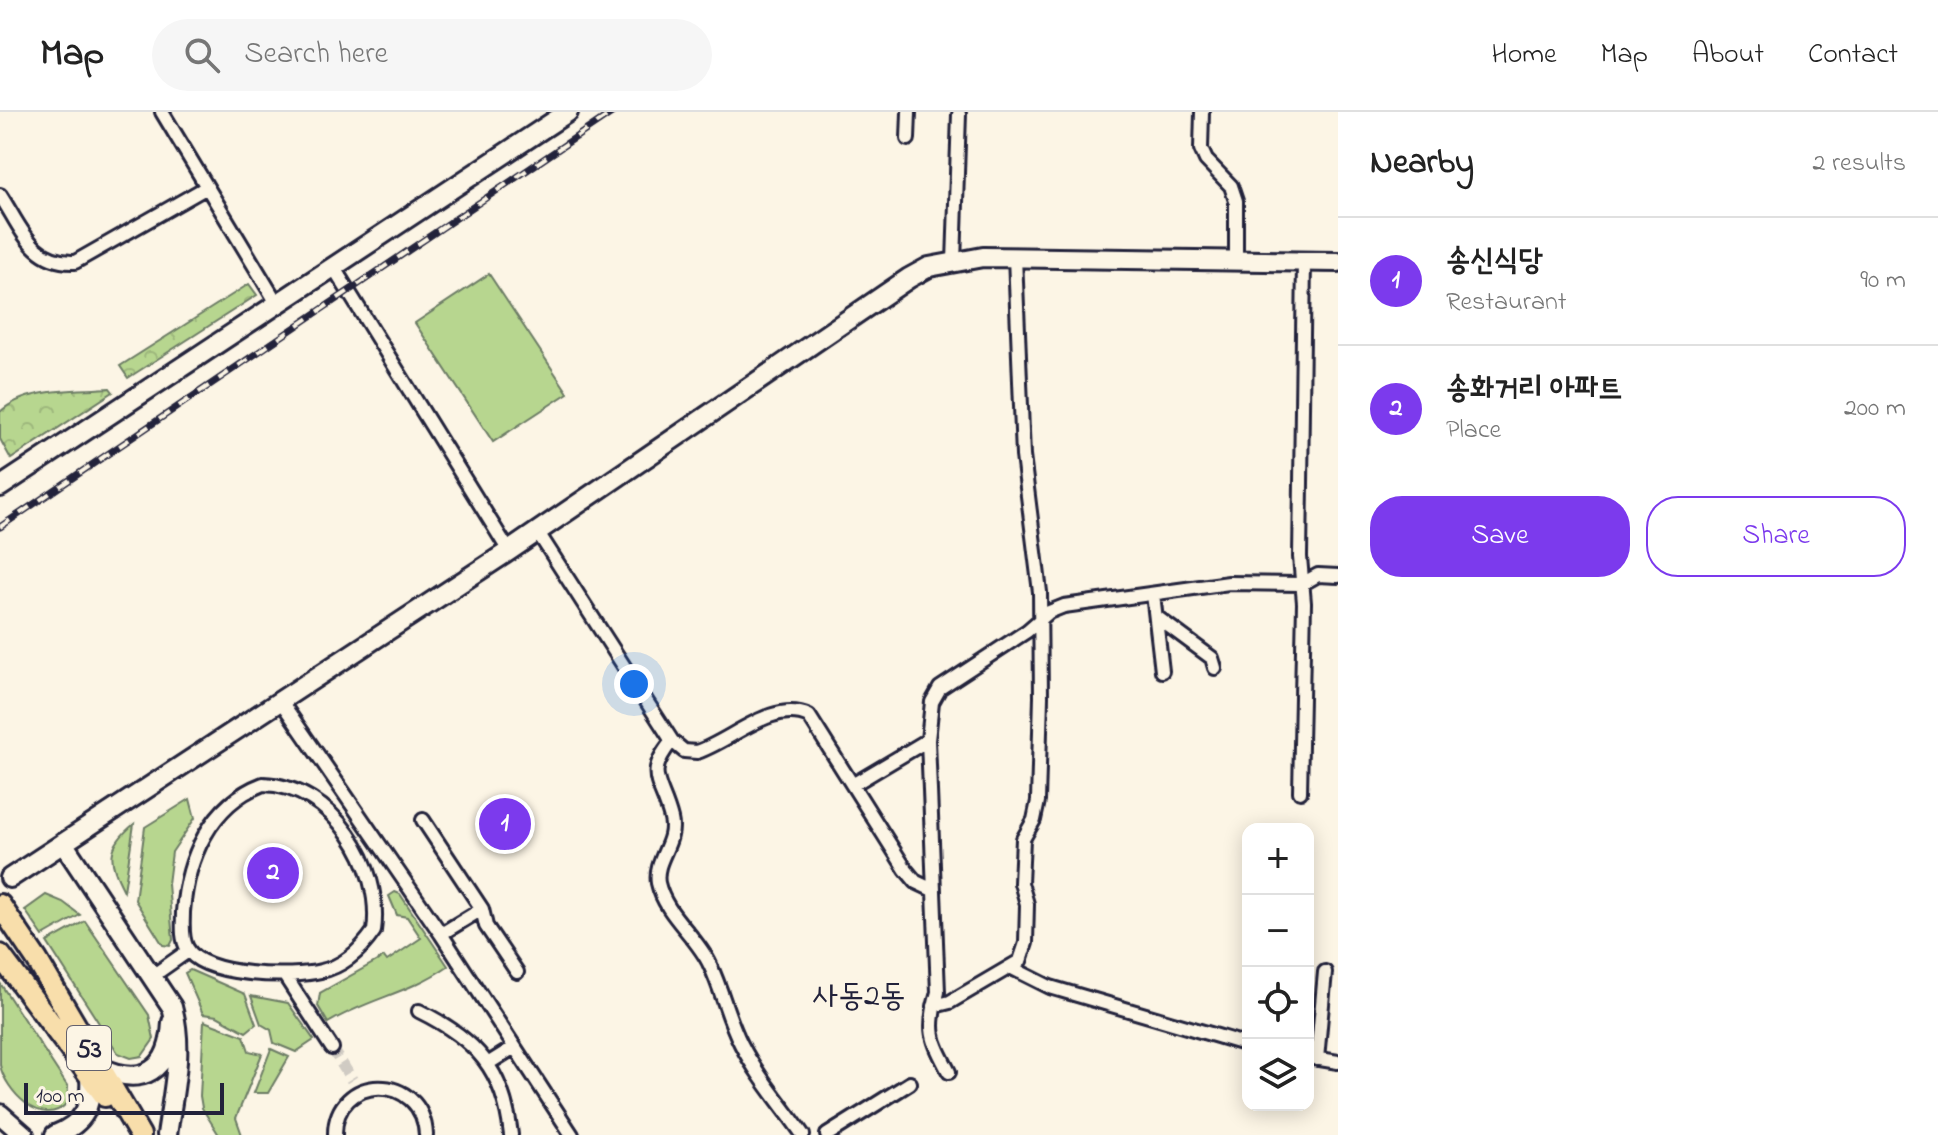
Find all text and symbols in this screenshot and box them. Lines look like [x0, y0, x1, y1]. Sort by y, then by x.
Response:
search box [152, 19, 712, 91]
text: Map [40, 27, 104, 83]
icon: search [180, 33, 224, 77]
text: Search here [244, 33, 388, 77]
text: Home [1491, 35, 1557, 76]
text: Map [1601, 35, 1648, 76]
text: About [1692, 35, 1764, 76]
text: Contact [1808, 35, 1898, 76]
text: Nearby [1370, 139, 1474, 189]
text: 2 results [1813, 145, 1906, 183]
text: 송신식당 [1446, 240, 1543, 284]
text: 1 [1392, 262, 1400, 300]
text: 90 m [1860, 262, 1906, 300]
text: Restaurant [1446, 284, 1566, 322]
text: 송화거리 아파트 [1446, 368, 1622, 412]
text: 2 [1390, 390, 1402, 428]
text: 200 m [1844, 390, 1906, 428]
text: Place [1446, 412, 1501, 450]
button: Save [1370, 496, 1630, 577]
button: Share [1646, 496, 1906, 577]
your location [614, 664, 654, 704]
pin: 1 [479, 794, 531, 854]
map controls [1242, 823, 1314, 1111]
button: + [1242, 823, 1314, 895]
pin: 2 [247, 843, 299, 903]
button: − [1242, 895, 1314, 967]
button: locate [1242, 967, 1314, 1039]
district label: 사동2동 [812, 974, 906, 1021]
road number: 53 [67, 1026, 111, 1070]
button: layers [1242, 1039, 1314, 1111]
scale bar [24, 1079, 224, 1115]
text: 100 m [36, 1081, 85, 1113]

